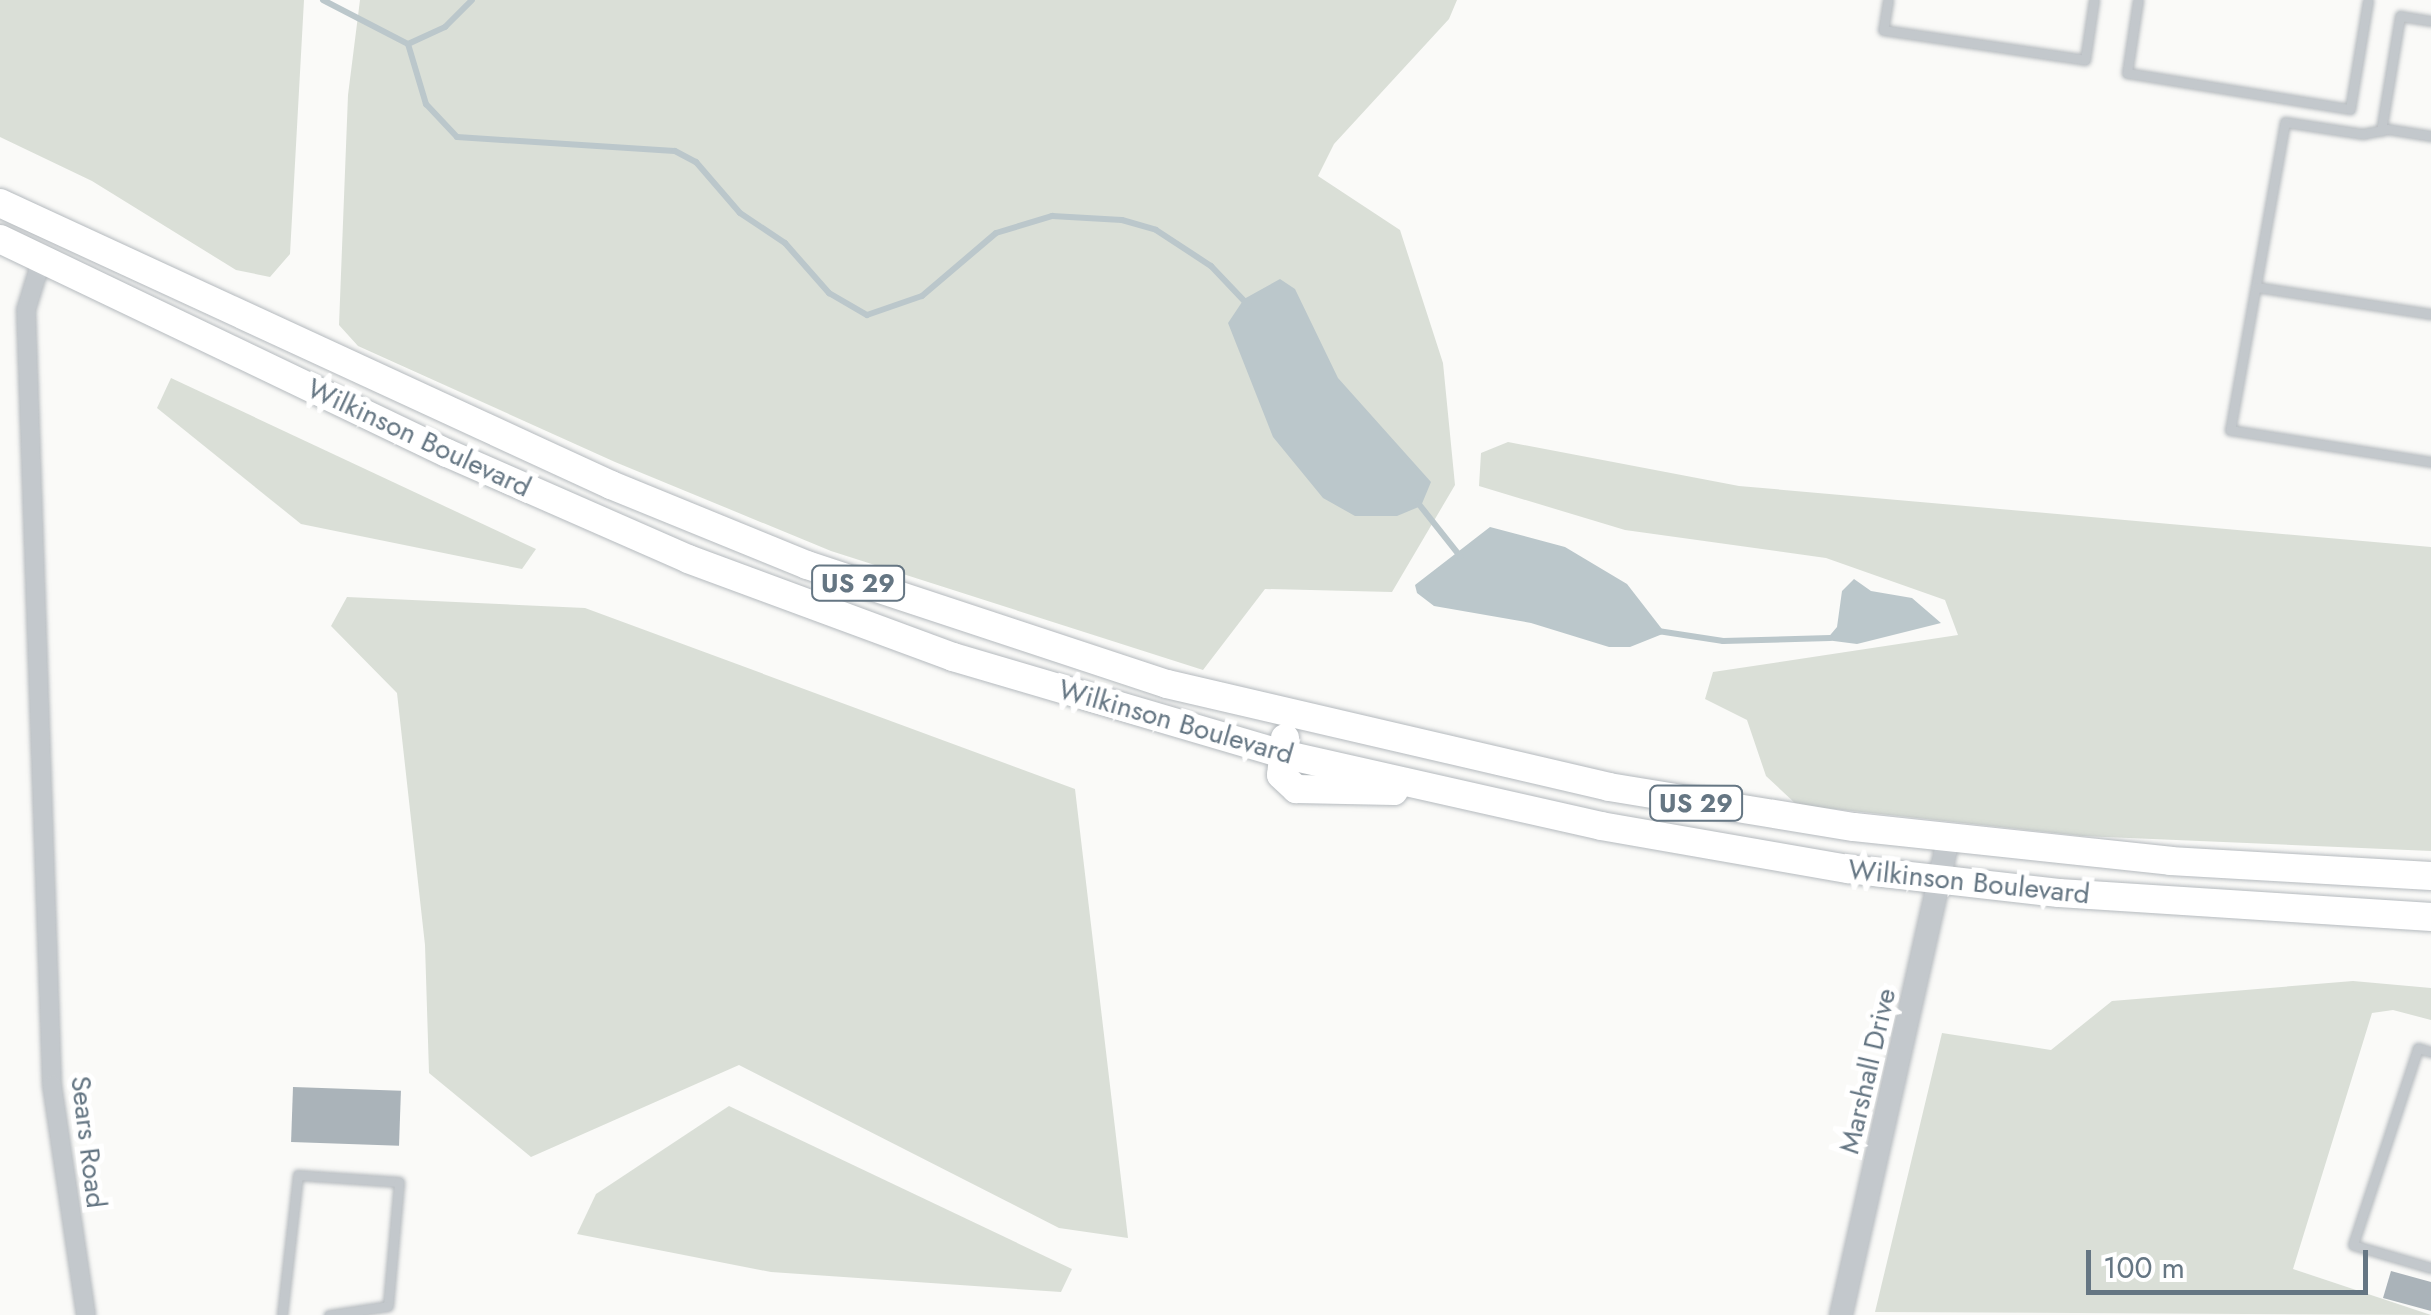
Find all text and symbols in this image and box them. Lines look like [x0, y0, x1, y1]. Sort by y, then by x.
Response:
street label: Wilkinson Boulevard [302, 371, 536, 505]
road number: US 29 [810, 563, 906, 603]
street label: Wilkinson Boulevard [1055, 672, 1297, 772]
road number: US 29 [1648, 783, 1744, 823]
street label: Wilkinson Boulevard [1847, 853, 2091, 911]
street label: Marshall Drive [1833, 985, 1903, 1157]
street label: Sears Road [63, 1074, 113, 1210]
scale bar [2091, 1230, 2374, 1292]
text: 100 m [2103, 1246, 2185, 1289]

